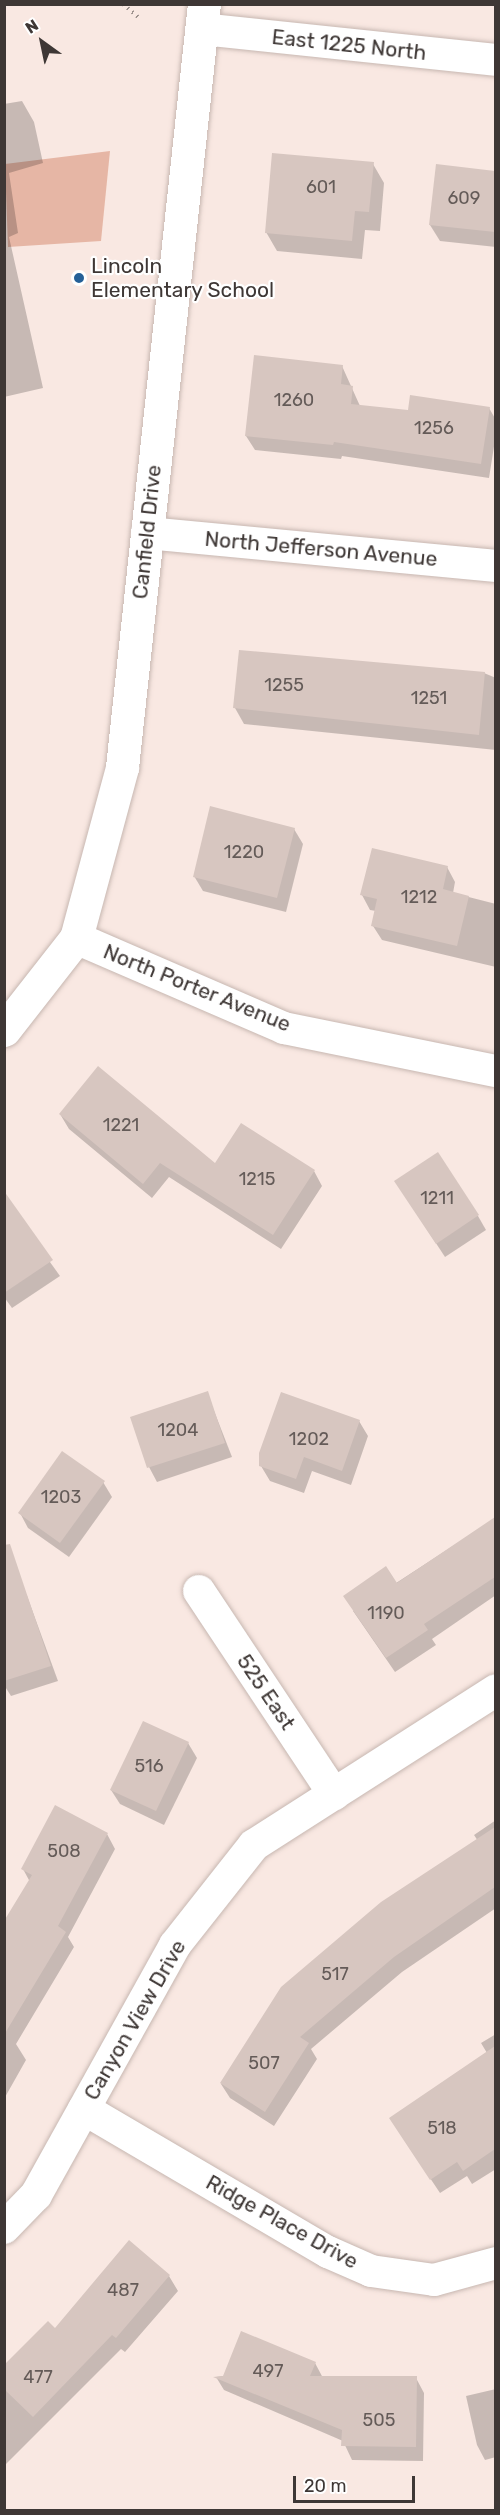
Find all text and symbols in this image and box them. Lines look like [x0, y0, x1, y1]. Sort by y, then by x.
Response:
north arrow [12, 12, 72, 72]
text: N [22, 15, 42, 38]
street label: East 1225 North [270, 24, 428, 66]
house number: 601 [306, 176, 336, 198]
house number: 609 [448, 187, 480, 209]
place label: Lincoln Elementary School [91, 253, 275, 303]
marker: Lincoln Elementary School [72, 271, 86, 285]
house number: 1260 [274, 389, 314, 411]
house number: 1256 [414, 417, 454, 439]
street label: Canfield Drive [127, 464, 167, 600]
street label: North Jefferson Avenue [203, 526, 439, 572]
house number: 1255 [264, 674, 304, 696]
house number: 1251 [411, 687, 447, 709]
house number: 1220 [224, 841, 264, 863]
house number: 1212 [401, 886, 437, 908]
street label: North Porter Avenue [99, 939, 295, 1037]
house number: 1221 [103, 1114, 139, 1136]
house number: 1215 [239, 1168, 275, 1190]
house number: 1211 [420, 1187, 454, 1209]
house number: 1204 [158, 1419, 198, 1441]
house number: 1202 [289, 1428, 329, 1450]
house number: 1203 [41, 1486, 81, 1508]
house number: 1190 [367, 1602, 405, 1624]
street label: 525 East [232, 1649, 300, 1735]
house number: 516 [135, 1755, 163, 1777]
house number: 508 [47, 1840, 81, 1862]
street label: Canyon View Drive [79, 1935, 191, 2105]
house number: 517 [321, 1963, 349, 1985]
house number: 507 [248, 2052, 280, 2074]
house number: 518 [427, 2117, 457, 2139]
street label: Ridge Place Drive [202, 2170, 362, 2274]
house number: 487 [107, 2279, 139, 2301]
house number: 497 [253, 2360, 283, 2382]
house number: 477 [23, 2366, 53, 2388]
house number: 505 [363, 2409, 395, 2431]
scale bar [296, 2464, 418, 2502]
text: 20 m [304, 2475, 346, 2497]

